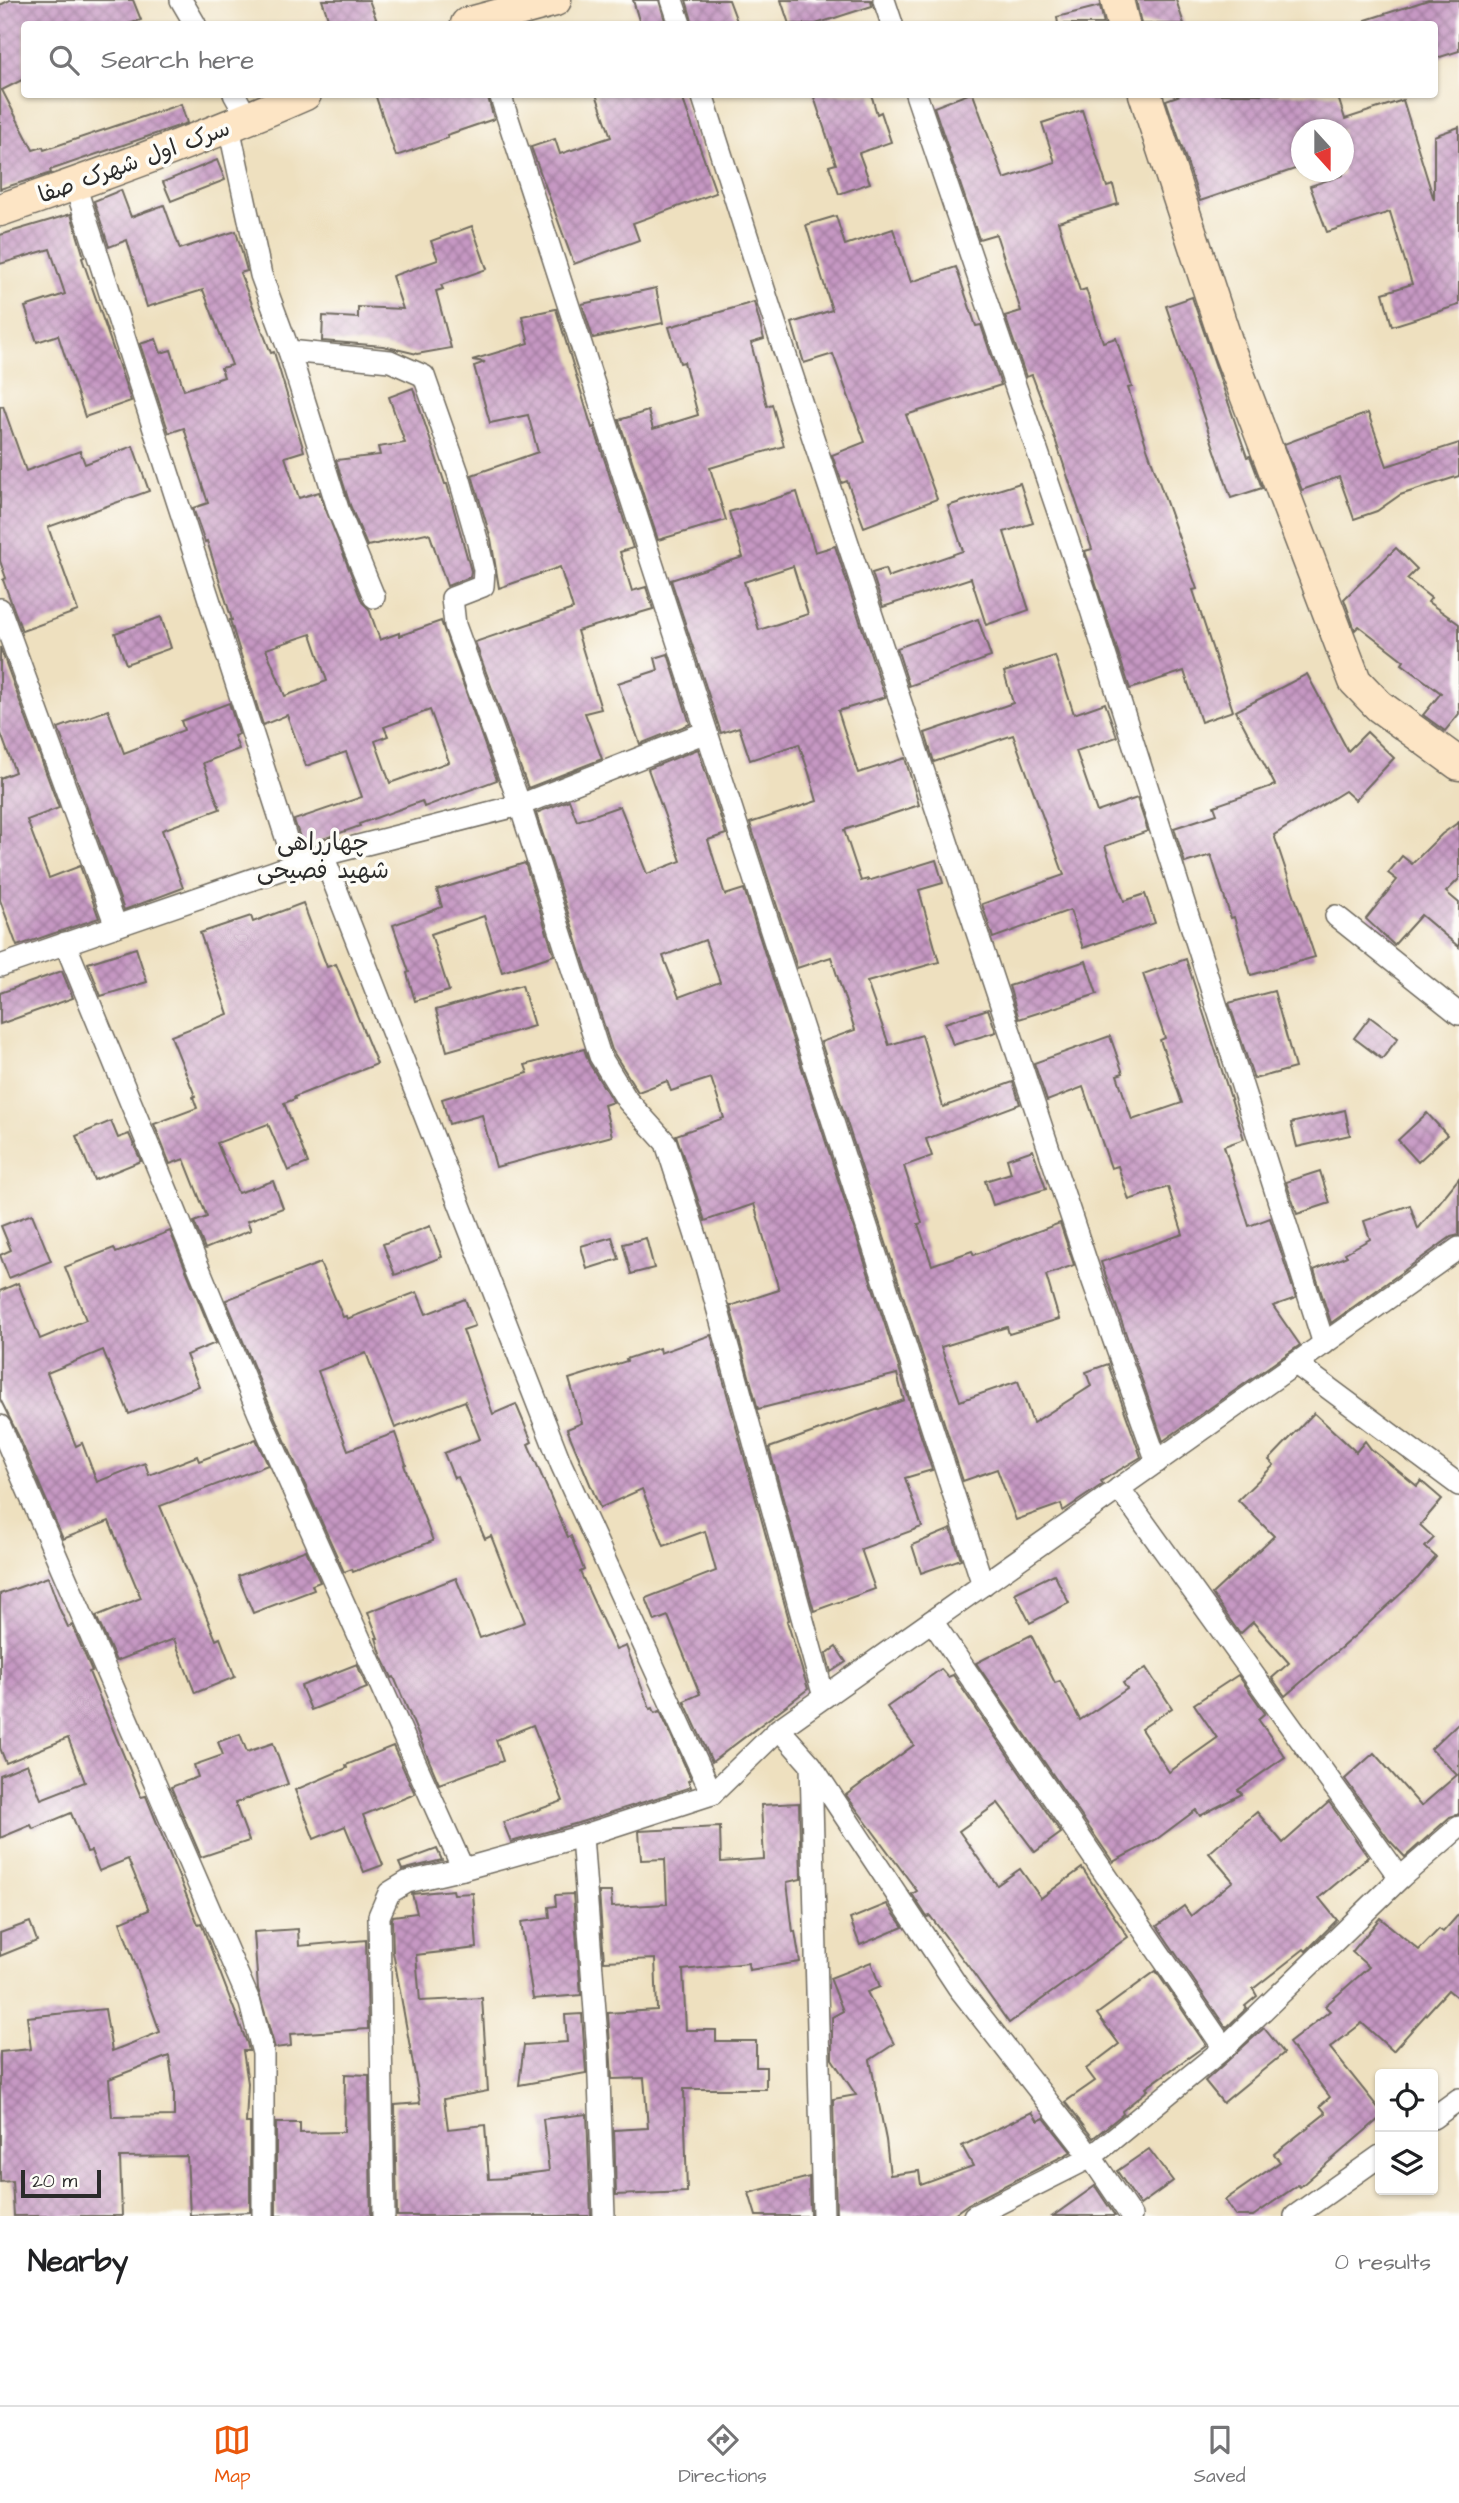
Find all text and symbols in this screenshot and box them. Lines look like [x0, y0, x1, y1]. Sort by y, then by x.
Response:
search box [21, 21, 1438, 98]
icon: search [45, 41, 83, 79]
text: Search here [101, 42, 254, 78]
street label: سرک اول شهرک صفا [34, 112, 235, 212]
north arrow [1291, 119, 1354, 182]
district label: چهارراهی شهید فصیحی [257, 826, 389, 888]
map controls [1375, 2069, 1438, 2195]
button: locate [1375, 2069, 1438, 2132]
button: layers [1375, 2132, 1438, 2195]
scale bar [21, 2167, 102, 2199]
text: 20 m [32, 2168, 77, 2195]
text: Nearby [28, 2241, 128, 2283]
text: 0 results [1334, 2246, 1431, 2278]
tab: Map [213, 2421, 251, 2490]
tab: Directions [678, 2421, 767, 2490]
tab: Saved [1194, 2421, 1245, 2490]

